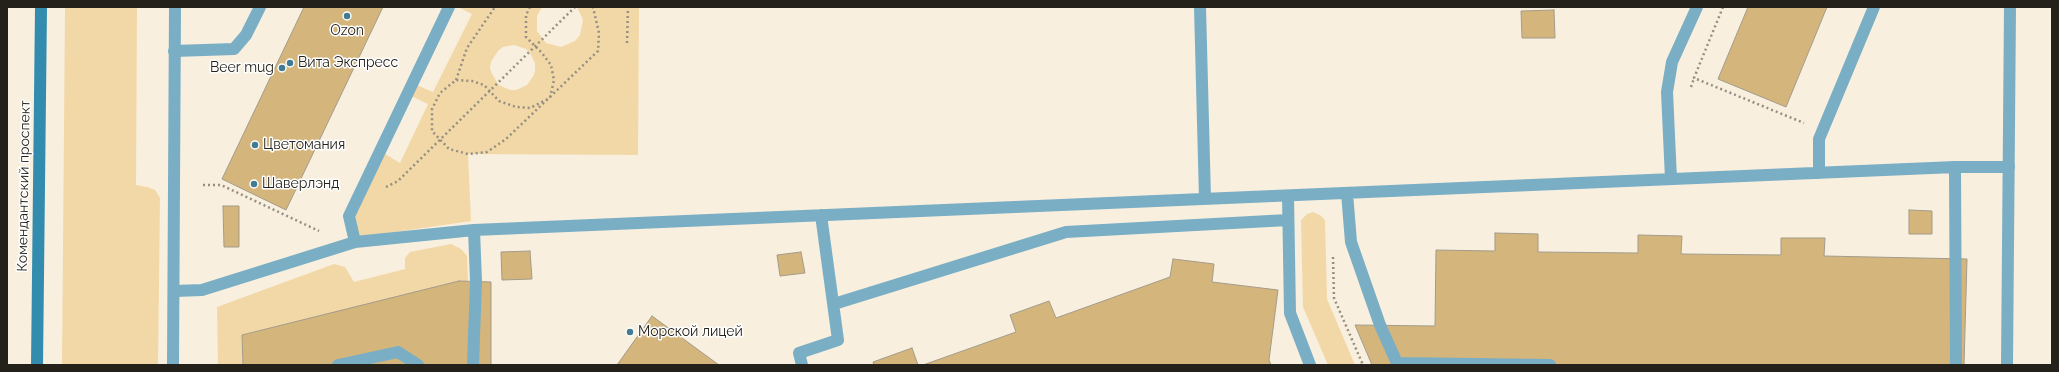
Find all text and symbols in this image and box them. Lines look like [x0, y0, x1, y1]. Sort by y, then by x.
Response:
marker: Ozon [342, 11, 352, 21]
place label: Ozon [330, 23, 364, 39]
place label: Вита Экспресс [298, 55, 398, 71]
marker: Вита Экспресс [285, 58, 295, 68]
place label: Beer mug [210, 60, 274, 76]
marker: Beer mug [277, 63, 287, 73]
street label: Комендантский проспект [14, 100, 34, 272]
place label: Цветомания [263, 137, 345, 153]
marker: Цветомания [250, 140, 260, 150]
place label: Шаверлэнд [262, 176, 339, 192]
marker: Шаверлэнд [249, 179, 259, 189]
place label: Морской лицей [638, 324, 743, 340]
marker: Морской лицей [625, 327, 635, 337]

